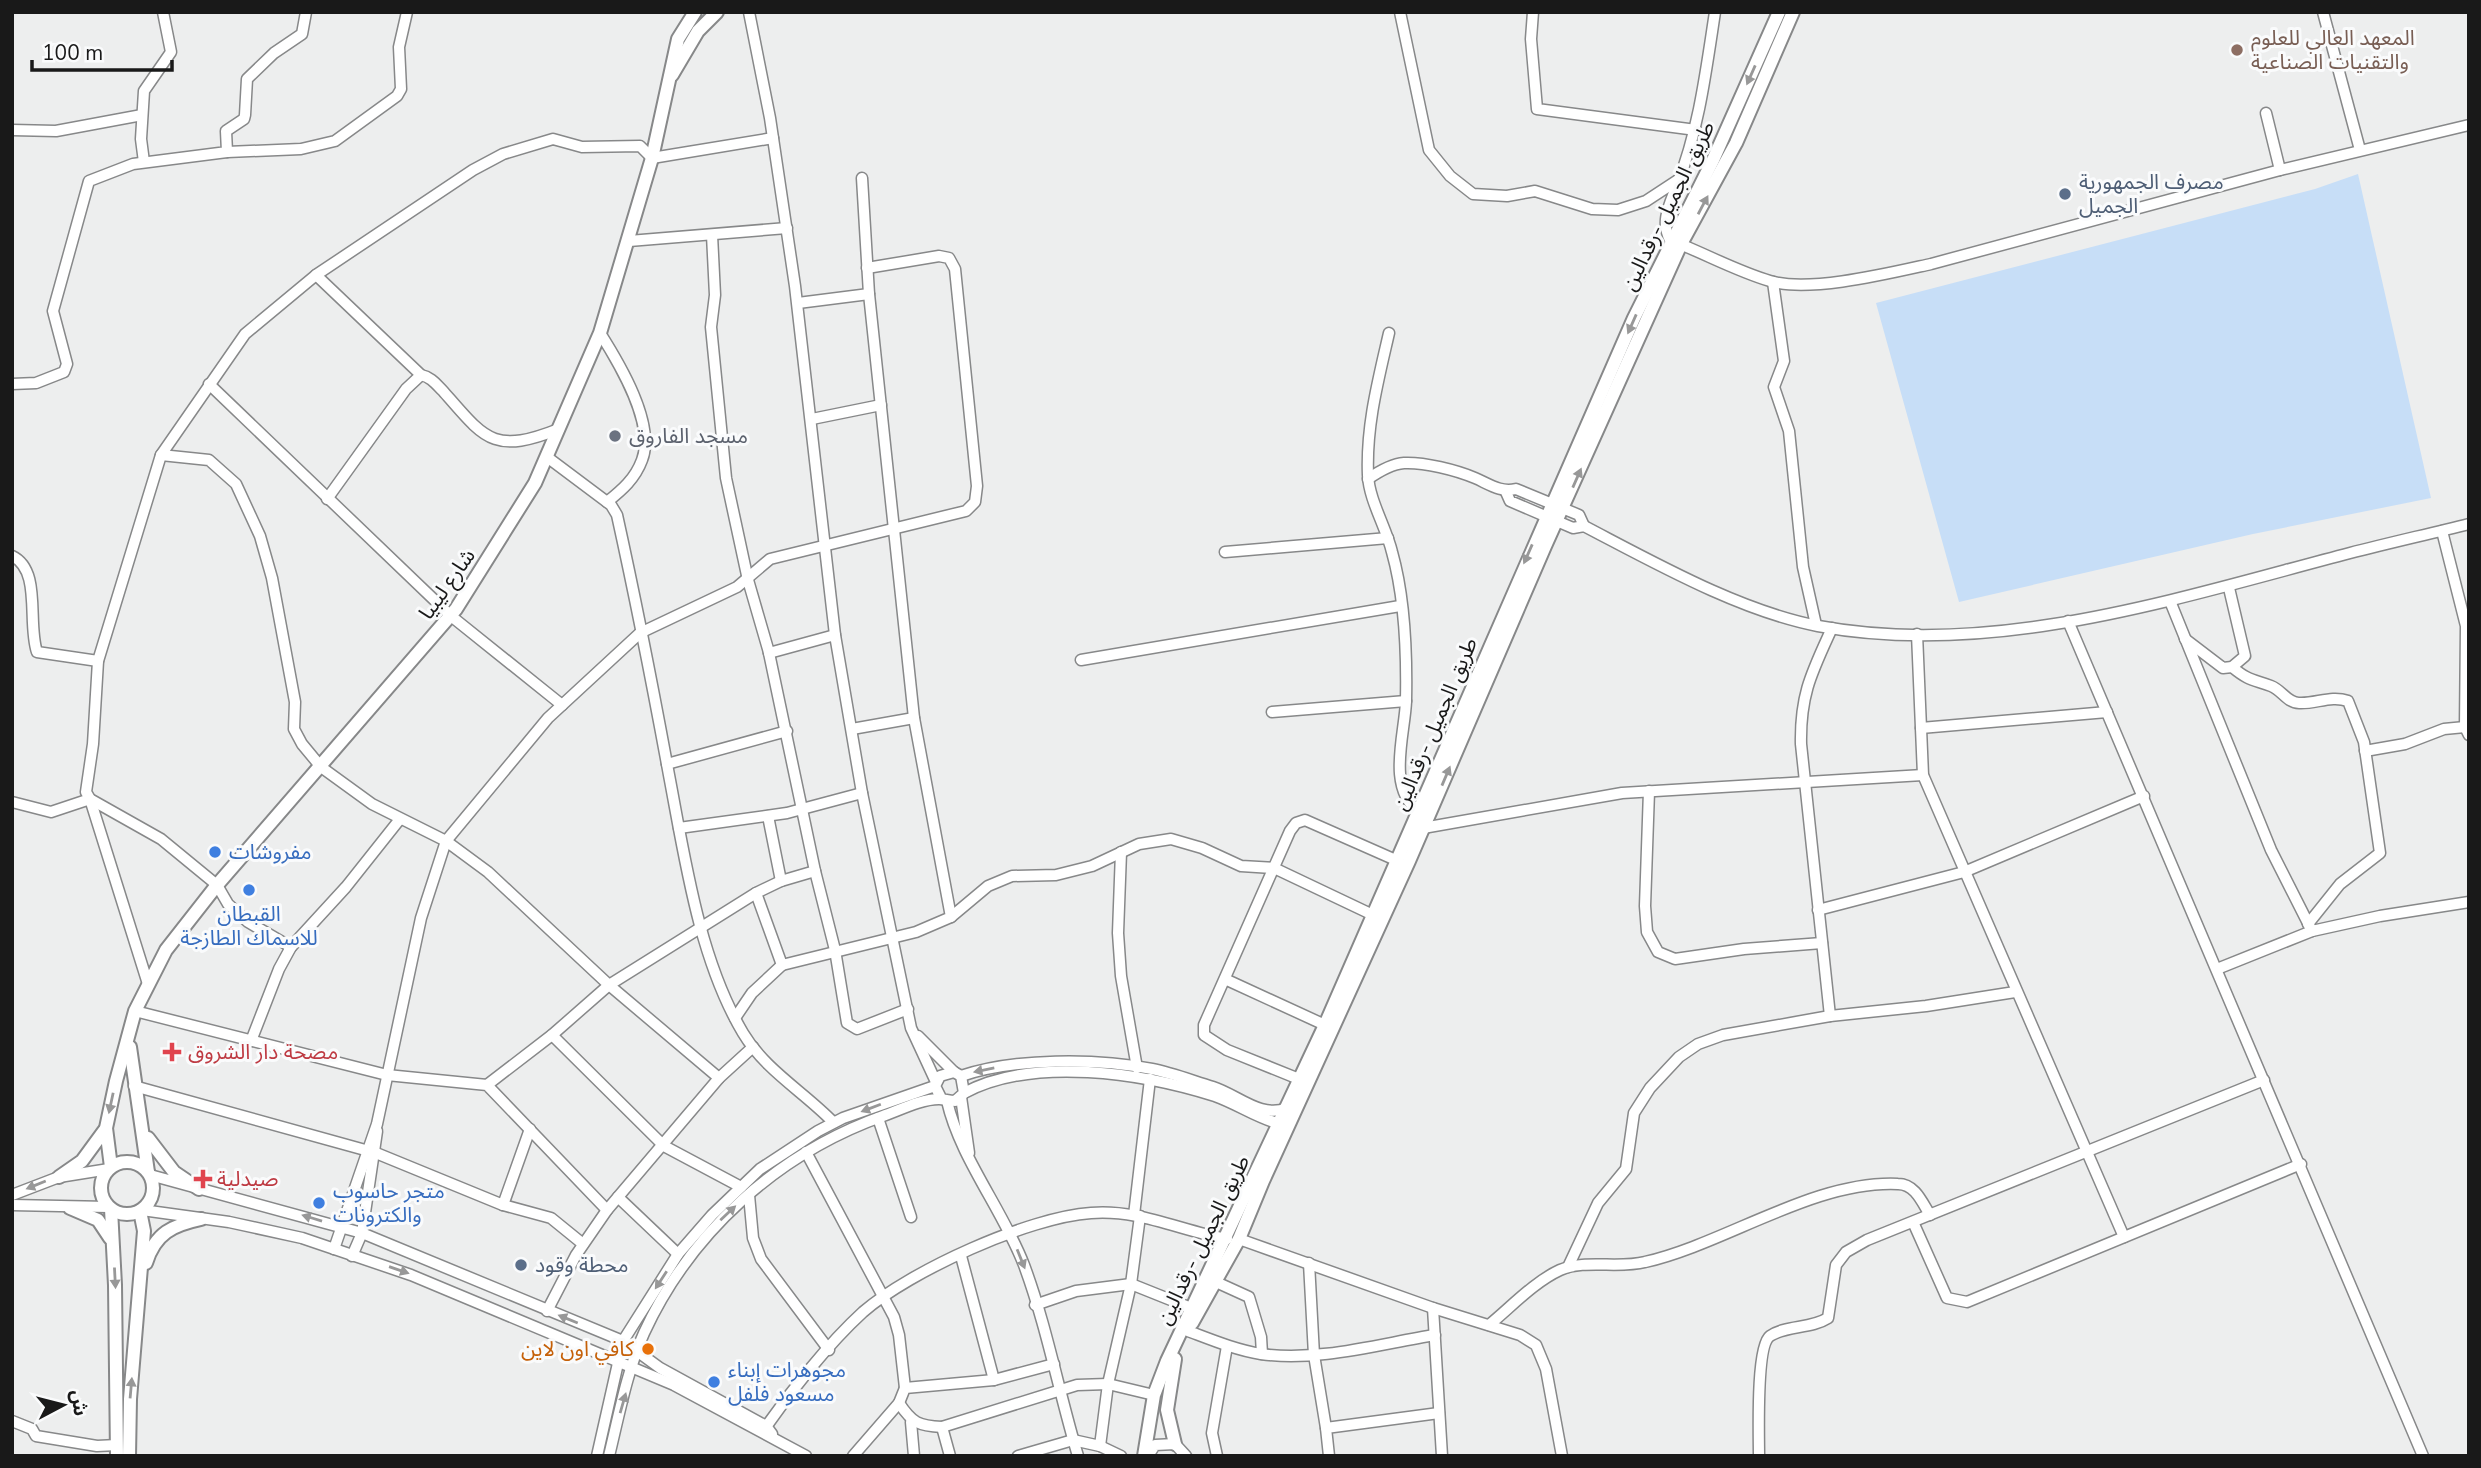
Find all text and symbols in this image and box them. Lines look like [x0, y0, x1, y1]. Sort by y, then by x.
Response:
place label: المعهد العالي للعلوم والتقنيات الصناعية [2251, 24, 2415, 76]
scale bar [32, 28, 172, 72]
text: 100 m [42, 39, 103, 67]
marker: المعهد العالي للعلوم والتقنيات الصناعية [2229, 42, 2245, 58]
one-way arrow [1745, 64, 1756, 85]
street label: طريق الجميل -رقدالين [1615, 117, 1721, 295]
place label: مصرف الجمهورية الجميل [2079, 168, 2224, 220]
marker: مصرف الجمهورية الجميل [2057, 186, 2073, 202]
one-way arrow [1697, 195, 1709, 215]
one-way arrow [1626, 314, 1638, 334]
place label: مسجد الفاروق [629, 422, 748, 450]
marker: مسجد الفاروق [607, 428, 623, 444]
one-way arrow [1571, 468, 1583, 488]
street label: شارع ليبيا [412, 543, 482, 626]
one-way arrow [1523, 543, 1534, 564]
street label: طريق الجميل -رقدالين [1386, 633, 1484, 815]
one-way arrow [1440, 765, 1451, 786]
place label: مفروشات [229, 838, 312, 866]
marker: مفروشات [207, 844, 223, 860]
marker: القبطان للاسماك الطازجة [241, 882, 257, 898]
place label: القبطان للاسماك الطازجة [180, 900, 318, 952]
place label: مصحة دار الشروق [188, 1038, 338, 1066]
marker: مصحة دار الشروق [162, 1042, 182, 1062]
one-way arrow [973, 1065, 995, 1076]
one-way arrow [106, 1092, 117, 1114]
one-way arrow [860, 1102, 881, 1113]
street label: طريق الجميل -رقدالين [1150, 1151, 1256, 1329]
place label: صيدلية [217, 1165, 279, 1193]
marker: صيدلية [195, 1171, 211, 1187]
place label: متجر حاسوب والكترونات [333, 1177, 445, 1229]
one-way arrow [25, 1179, 46, 1190]
marker: متجر حاسوب والكترونات [311, 1195, 327, 1211]
one-way arrow [719, 1206, 736, 1222]
one-way arrow [301, 1213, 322, 1223]
one-way arrow [1015, 1248, 1026, 1269]
place label: محطة وقود [535, 1251, 629, 1279]
marker: محطة وقود [513, 1257, 529, 1273]
one-way arrow [388, 1265, 409, 1276]
one-way arrow [109, 1267, 120, 1289]
one-way arrow [655, 1270, 668, 1290]
one-way arrow [558, 1314, 579, 1325]
place label: كافي اون لاين [521, 1335, 634, 1365]
marker: كافي اون لاين [640, 1341, 656, 1357]
place label: مجوهرات إبناء مسعود فلفل [728, 1356, 846, 1408]
north arrow [28, 1370, 98, 1440]
marker: مجوهرات إبناء مسعود فلفل [706, 1374, 722, 1390]
one-way arrow [126, 1376, 137, 1398]
text: ش [64, 1389, 93, 1418]
one-way arrow [618, 1392, 628, 1413]

